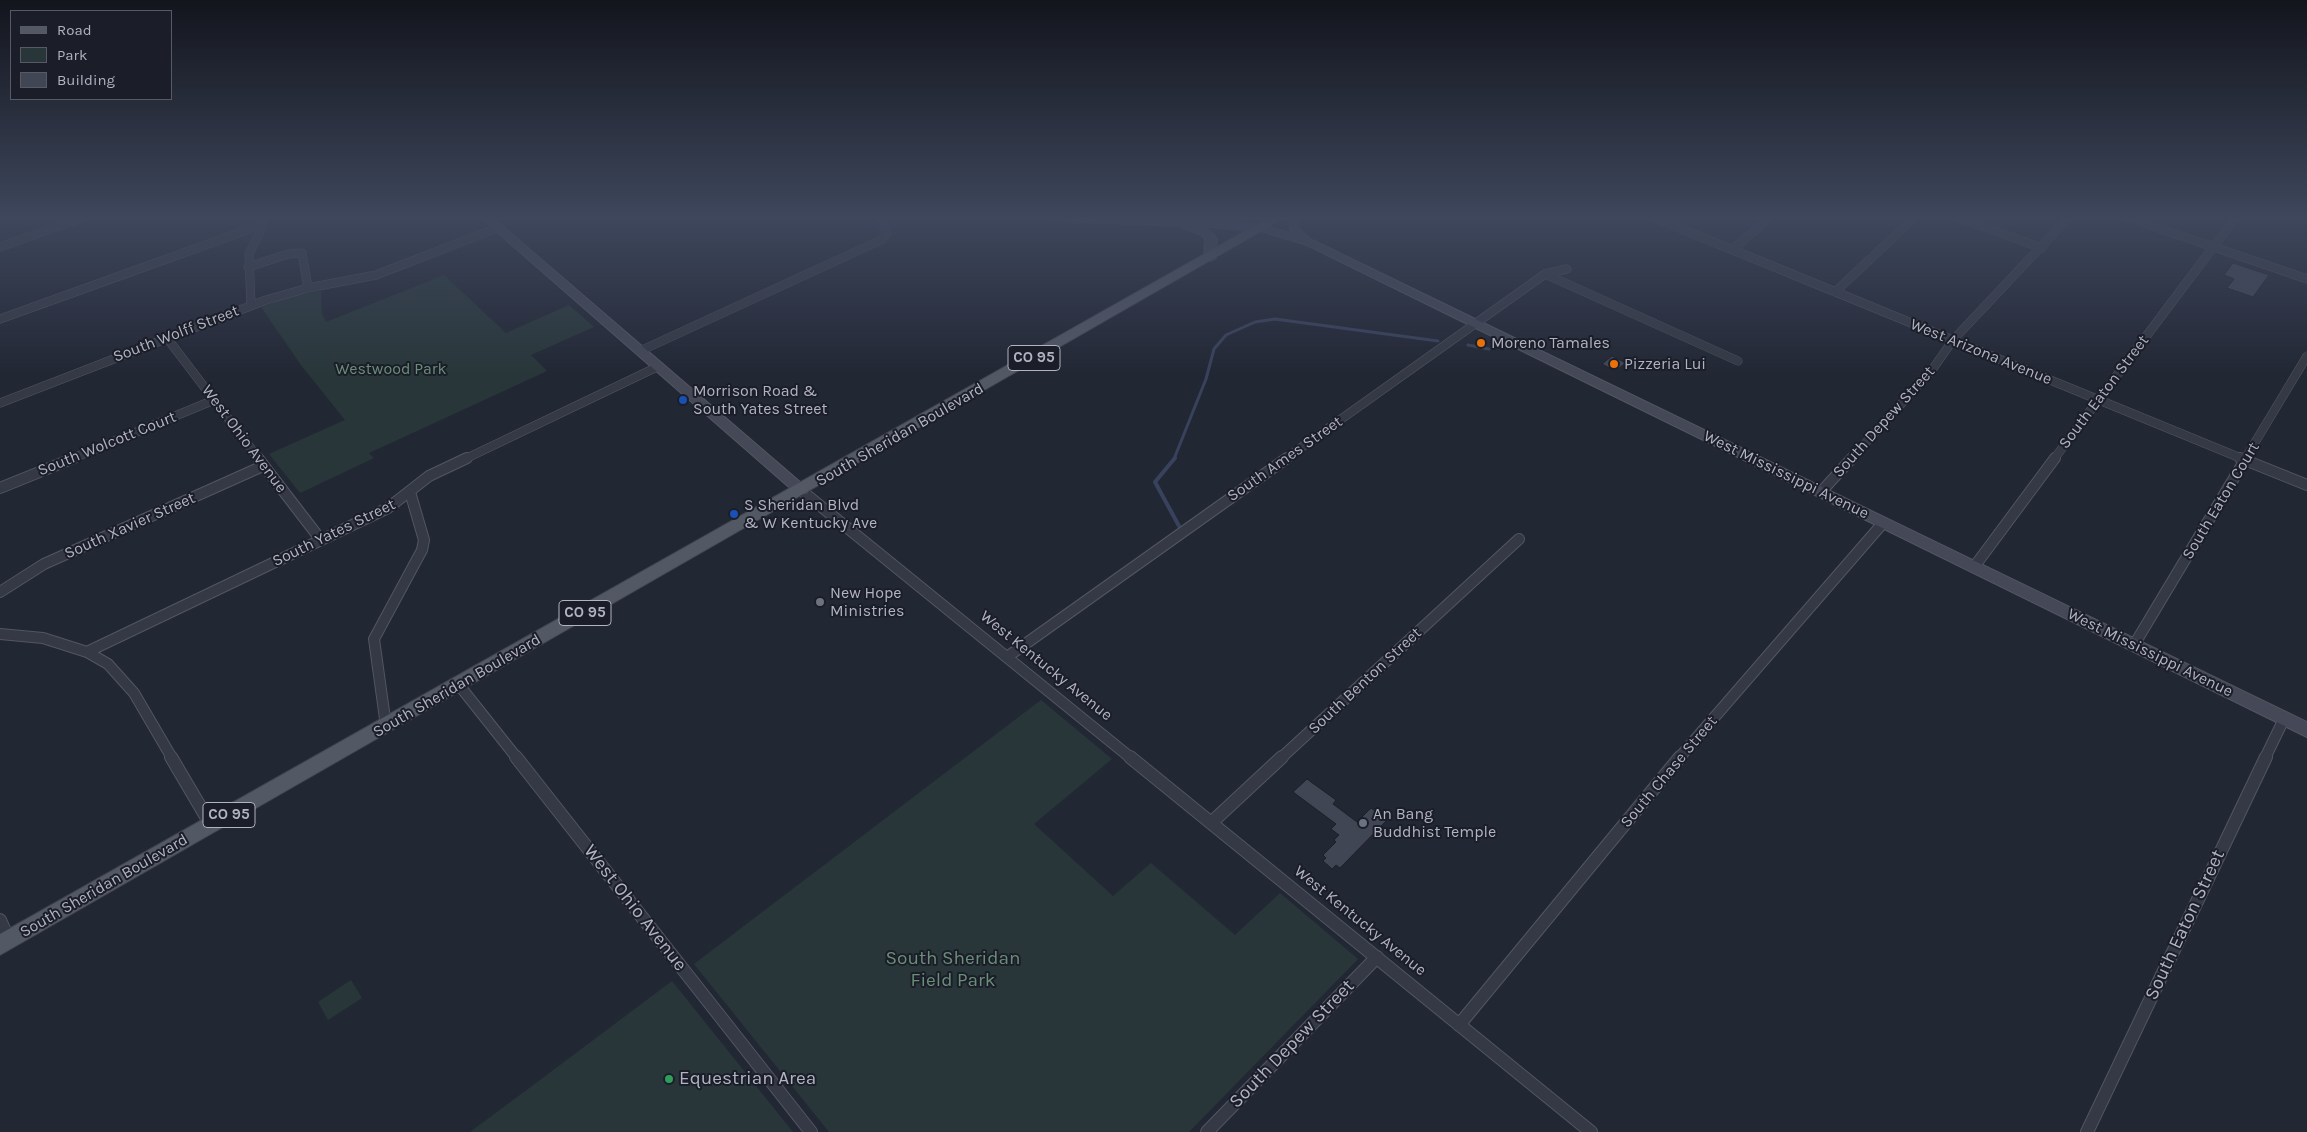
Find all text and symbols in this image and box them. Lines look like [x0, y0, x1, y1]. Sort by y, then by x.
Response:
legend [10, 10, 172, 100]
text: Road [57, 21, 92, 39]
text: Park [57, 46, 87, 64]
text: Building [57, 71, 115, 89]
street label: South Wolff Street [110, 301, 242, 367]
street label: West Arizona Avenue [1907, 315, 2055, 389]
street label: South Eaton Street [2055, 331, 2153, 453]
place label: Moreno Tamales [1491, 333, 1610, 353]
marker: Moreno Tamales [1475, 337, 1487, 349]
road number: CO 95 [1008, 346, 1060, 370]
place label: Pizzeria Lui [1624, 354, 1706, 374]
marker: Pizzeria Lui [1608, 358, 1620, 370]
park label: Westwood Park [335, 359, 447, 379]
street label: South Depew Street [1829, 362, 1939, 482]
street label: South Sheridan Boulevard [813, 379, 987, 491]
street label: West Ohio Avenue [197, 381, 291, 497]
place label: Morrison Road & South Yates Street [693, 381, 828, 419]
marker: Morrison Road & South Yates Street [677, 394, 689, 406]
street label: South Wolcott Court [35, 407, 179, 481]
street label: South Ames Street [1224, 412, 1346, 506]
street label: West Mississippi Avenue [1700, 427, 1872, 523]
street label: South Eaton Court [2178, 439, 2264, 563]
street label: South Xavier Street [62, 489, 198, 563]
street label: South Yates Street [269, 495, 399, 571]
place label: S Sheridan Blvd & W Kentucky Ave [744, 495, 877, 533]
marker: S Sheridan Blvd & W Kentucky Ave [728, 508, 740, 520]
place label: New Hope Ministries [830, 583, 904, 621]
marker: New Hope Ministries [814, 596, 826, 608]
road number: CO 95 [559, 600, 611, 626]
street label: West Mississippi Avenue [2064, 605, 2236, 701]
street label: West Kentucky Avenue [976, 607, 1116, 725]
street label: South Benton Street [1305, 624, 1425, 738]
street label: South Sheridan Boulevard [370, 630, 544, 742]
street label: South Chase Street [1617, 712, 1721, 832]
road number: CO 95 [203, 802, 255, 828]
place label: An Bang Buddhist Temple [1373, 804, 1496, 842]
marker: An Bang Buddhist Temple [1357, 817, 1369, 829]
street label: South Sheridan Boulevard [17, 830, 191, 942]
street label: West Ohio Avenue [578, 840, 692, 976]
street label: South Eaton Street [2140, 846, 2230, 1004]
street label: West Kentucky Avenue [1290, 862, 1430, 980]
park label: South Sheridan Field Park [886, 948, 1020, 992]
street label: South Depew Street [1225, 975, 1359, 1113]
place label: Equestrian Area [679, 1068, 816, 1090]
marker: Equestrian Area [663, 1073, 675, 1085]

